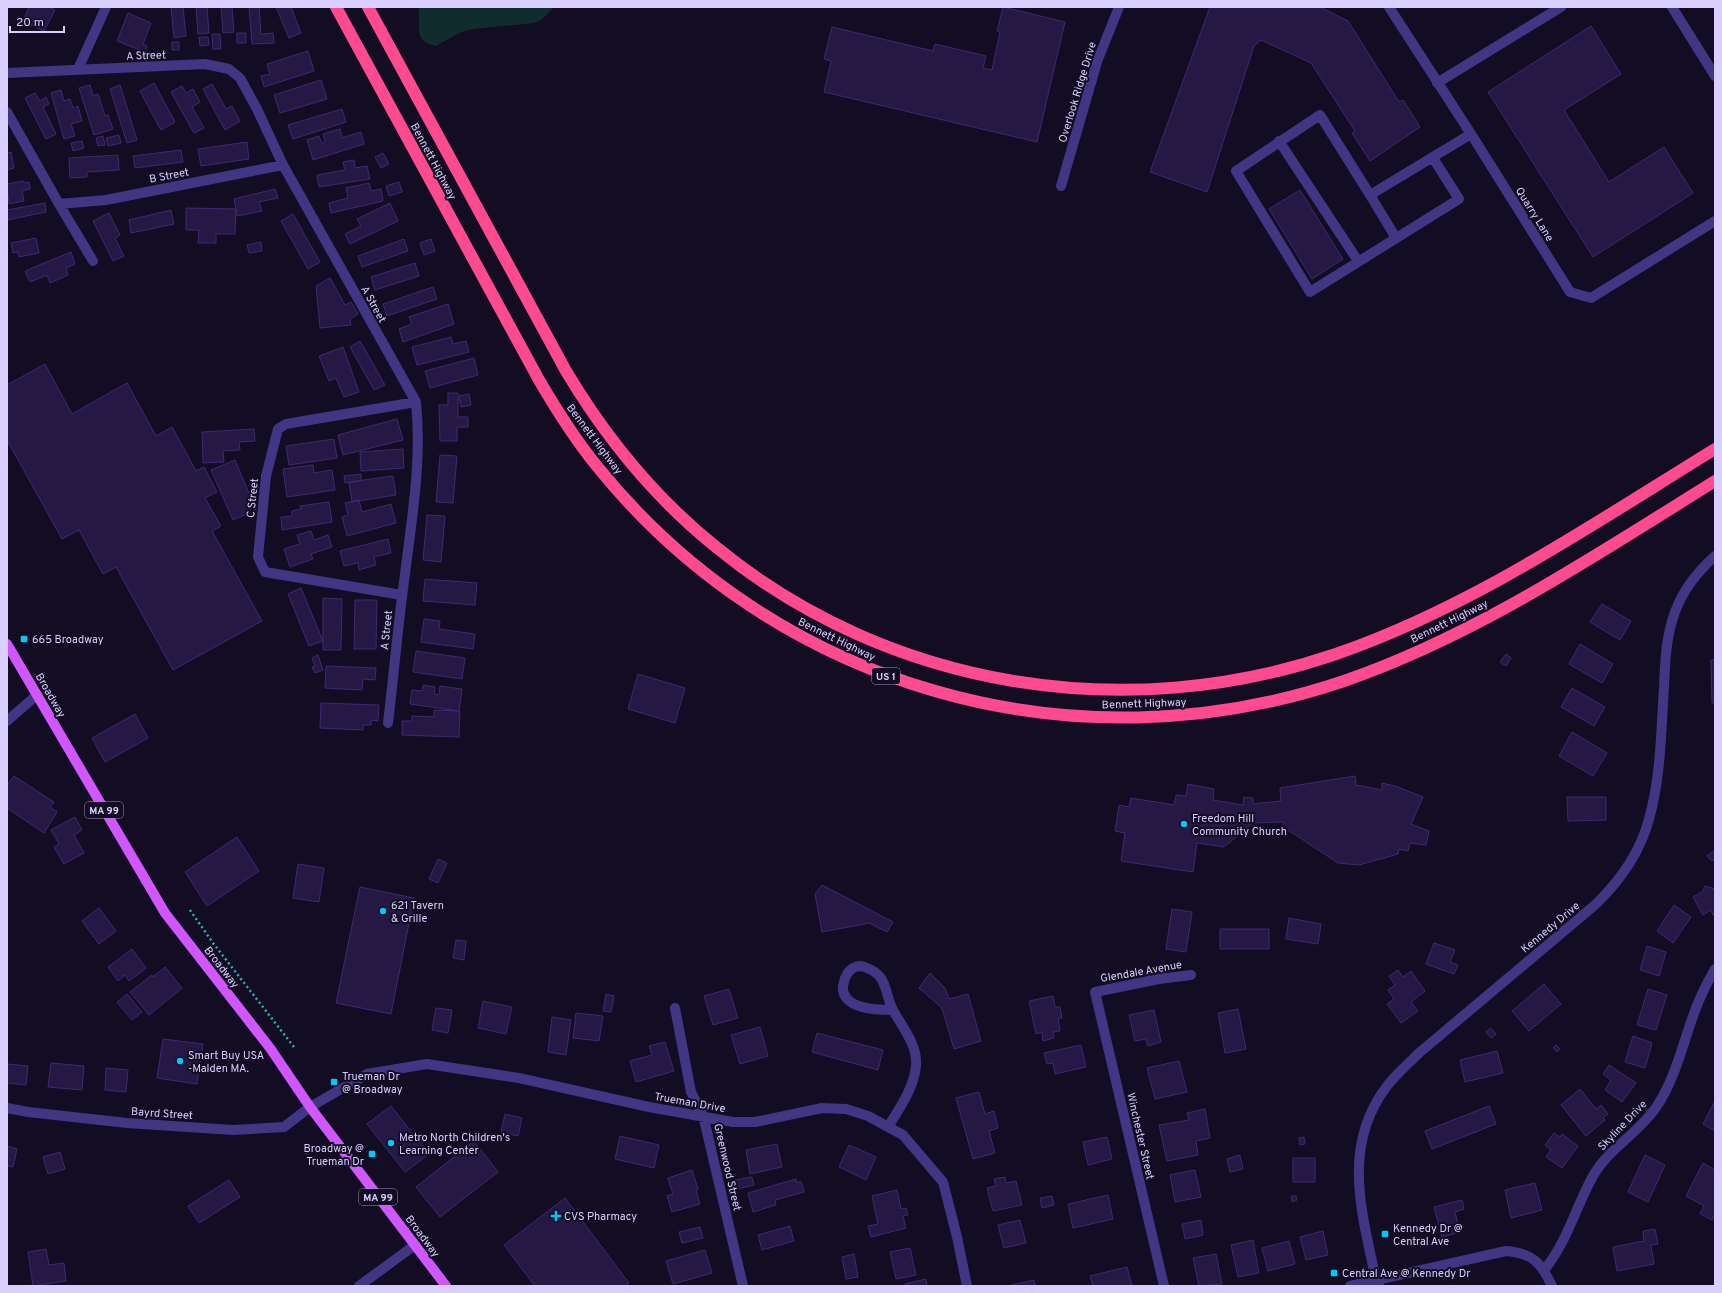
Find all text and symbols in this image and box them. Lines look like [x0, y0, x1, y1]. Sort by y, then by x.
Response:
scale bar [10, 8, 64, 34]
text: 20 m [16, 15, 44, 31]
street label: Overlook Ridge Drive [1056, 40, 1100, 144]
street label: A Street [126, 48, 166, 64]
street label: Bennett Highway [407, 121, 459, 202]
street label: B Street [148, 165, 190, 187]
street label: Quarry Lane [1512, 185, 1556, 244]
street label: A Street [357, 284, 389, 325]
street label: Bennett Highway [563, 402, 625, 478]
street label: C Street [244, 477, 262, 519]
street label: Bennett Highway [1408, 597, 1491, 647]
street label: A Street [378, 610, 396, 651]
street label: Bennett Highway [795, 615, 878, 665]
place label: 665 Broadway [32, 633, 104, 647]
marker: 665 Broadway [19, 634, 29, 644]
road number: US 1 [872, 668, 900, 684]
street label: Broadway [32, 671, 69, 720]
street label: Bennett Highway [1101, 696, 1187, 712]
road number: MA 99 [85, 802, 123, 818]
place label: Freedom Hill Community Church [1192, 812, 1287, 839]
marker: Freedom Hill Community Church [1179, 819, 1189, 829]
place label: 621 Tavern & Grille [391, 899, 444, 926]
street label: Kennedy Drive [1518, 899, 1583, 956]
marker: 621 Tavern & Grille [378, 906, 388, 916]
street label: Broadway [201, 944, 242, 991]
street label: Glendale Avenue [1099, 958, 1183, 986]
place label: Smart Buy USA -Malden MA. [188, 1049, 264, 1076]
marker: Smart Buy USA -Malden MA. [175, 1056, 185, 1066]
place label: Trueman Dr @ Broadway [342, 1070, 403, 1097]
marker: Trueman Dr @ Broadway [329, 1077, 339, 1087]
street label: Trueman Drive [653, 1090, 727, 1116]
street label: Winchester Street [1123, 1092, 1157, 1181]
street label: Skyline Drive [1595, 1098, 1650, 1154]
street label: Bayrd Street [130, 1105, 193, 1123]
street label: Greenwood Street [710, 1122, 744, 1212]
place label: Metro North Children's Learning Center [399, 1131, 510, 1158]
marker: Metro North Children's Learning Center [386, 1138, 396, 1148]
place label: Broadway @ Trueman Dr [304, 1142, 365, 1169]
marker: Broadway @ Trueman Dr [367, 1149, 377, 1159]
road number: MA 99 [359, 1189, 397, 1205]
place label: CVS Pharmacy [564, 1210, 637, 1224]
marker: CVS Pharmacy [551, 1211, 561, 1221]
street label: Broadway [402, 1213, 443, 1261]
place label: Kennedy Dr @ Central Ave [1393, 1222, 1463, 1249]
marker: Kennedy Dr @ Central Ave [1380, 1229, 1390, 1239]
place label: Central Ave @ Kennedy Dr [1342, 1267, 1471, 1281]
marker: Central Ave @ Kennedy Dr [1329, 1268, 1339, 1278]

